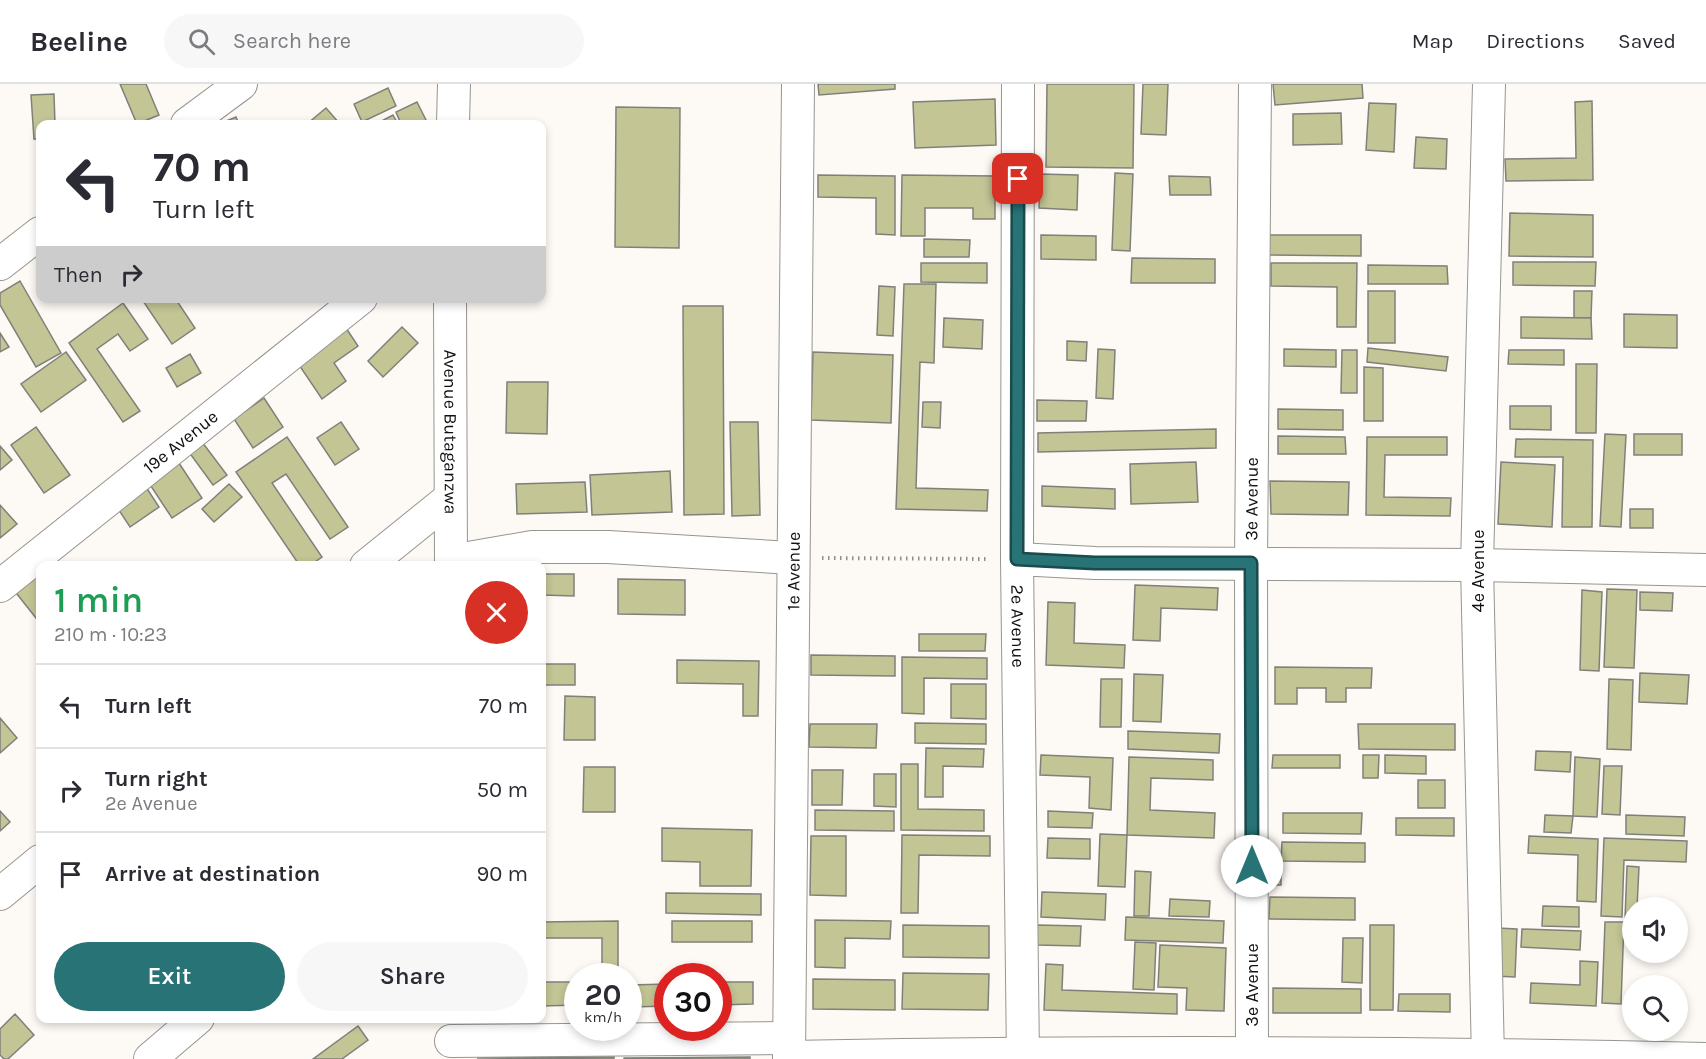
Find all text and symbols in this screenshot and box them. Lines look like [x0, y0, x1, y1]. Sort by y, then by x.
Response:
search box [164, 14, 584, 68]
text: Beeline [30, 25, 128, 58]
icon: search [185, 25, 218, 58]
text: Search here [233, 28, 351, 54]
text: Map [1412, 29, 1453, 53]
text: Directions [1486, 29, 1585, 53]
text: Saved [1618, 29, 1676, 53]
text: 70 m [153, 142, 251, 192]
icon: left [54, 144, 132, 222]
pin [992, 153, 1043, 204]
icon: arrive [1001, 162, 1034, 195]
text: Turn left [153, 193, 254, 225]
icon: right [115, 258, 148, 291]
text: Then [54, 262, 103, 288]
street label: Avenue Butaganzwa [439, 350, 462, 514]
street label: 19e Avenue [139, 406, 222, 478]
street label: 3e Avenue [1240, 457, 1263, 541]
street label: 4e Avenue [1467, 530, 1489, 612]
street label: 1e Avenue [782, 532, 805, 611]
text: 1 min [54, 579, 143, 621]
button: close [465, 581, 528, 644]
street label: 2e Avenue [1006, 584, 1029, 668]
text: 210 m · 10:23 [54, 623, 167, 646]
icon: left [54, 690, 87, 723]
text: Turn left [105, 693, 192, 719]
text: 70 m [479, 693, 528, 719]
text: Turn right [105, 766, 208, 792]
icon: right [54, 774, 87, 807]
text: 50 m [477, 777, 528, 803]
text: 2e Avenue [105, 792, 197, 815]
position arrow [1220, 834, 1284, 898]
icon: arrive [54, 858, 87, 891]
text: Arrive at destination [105, 861, 320, 887]
text: 90 m [476, 861, 528, 887]
map controls [1622, 897, 1688, 1041]
button: sound [1622, 897, 1688, 963]
button: Exit [54, 942, 285, 1011]
button: Share [297, 942, 528, 1011]
street label: 3e Avenue [1241, 943, 1263, 1027]
speed limit sign: 30 [654, 963, 732, 1041]
button: search [1622, 975, 1688, 1041]
text: 20 [584, 977, 622, 1013]
text: km/h [584, 1008, 622, 1026]

